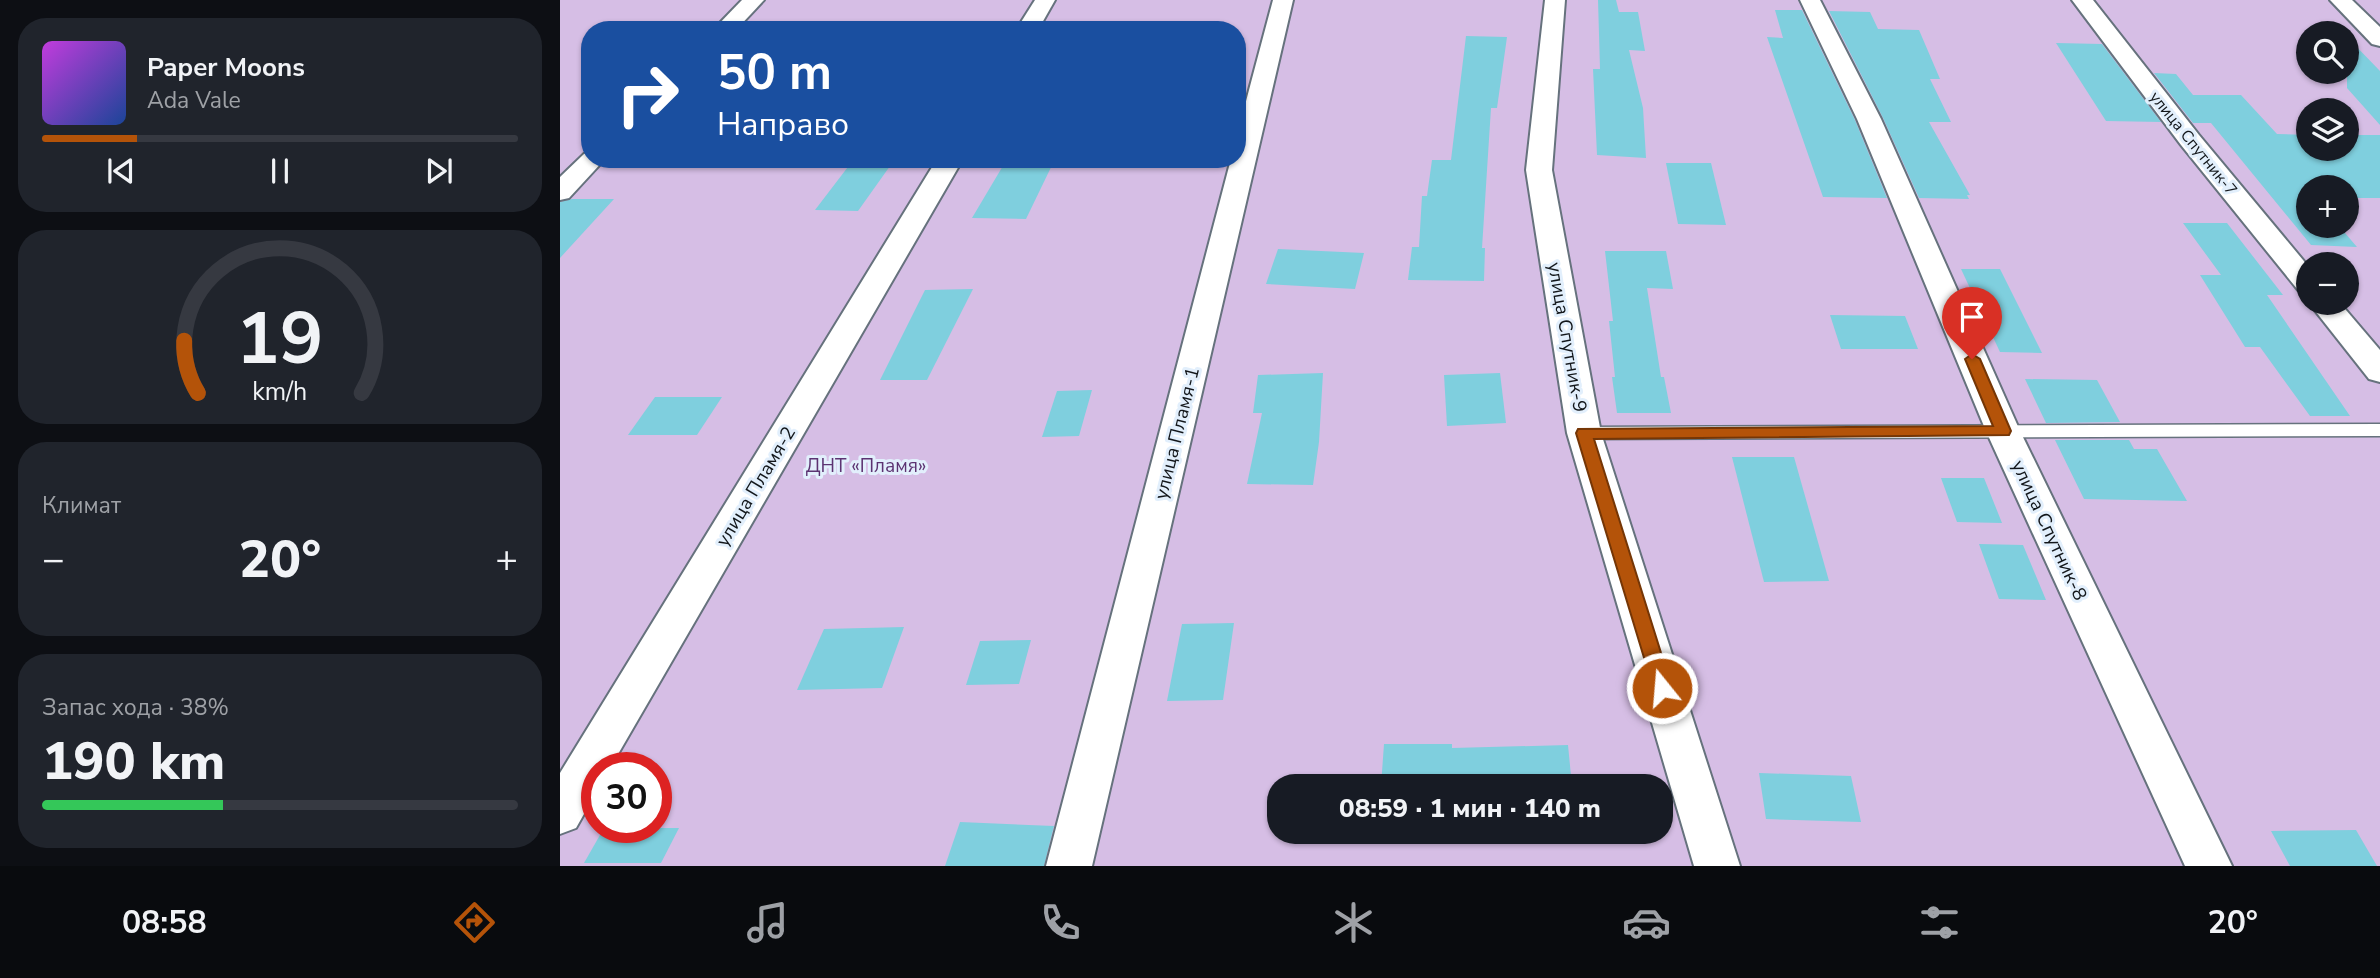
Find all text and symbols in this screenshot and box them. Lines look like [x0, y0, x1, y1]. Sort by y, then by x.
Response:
map controls [2296, 21, 2359, 315]
button: search [2296, 21, 2359, 84]
text: 50 m [717, 39, 832, 106]
icon: right [602, 49, 693, 140]
text: Paper Moons [147, 50, 305, 85]
text: Ada Vale [147, 85, 241, 116]
street label: улица Спутник-7 [2144, 87, 2242, 200]
button: layers [2296, 98, 2359, 161]
text: Направо [717, 103, 849, 146]
icon: previous [102, 152, 140, 190]
icon: pause [261, 152, 299, 190]
icon: next [420, 152, 458, 190]
button: + [2296, 175, 2359, 238]
button: − [2296, 252, 2359, 315]
street label: улица Спутник-9 [1541, 260, 1593, 414]
pin [1942, 287, 2002, 359]
text: 19 [236, 289, 324, 389]
icon: arrive [1953, 298, 1991, 336]
street label: улица Пламя-1 [1148, 364, 1206, 502]
text: km/h [252, 375, 308, 409]
street label: улица Пламя-2 [710, 422, 802, 551]
park label: ДНТ «Пламя» [806, 453, 926, 479]
street label: улица Спутник-8 [2005, 456, 2093, 605]
text: Климат [42, 490, 121, 521]
text: 20° [239, 524, 321, 595]
text: − [42, 534, 65, 585]
text: + [495, 534, 518, 585]
position arrow [1625, 651, 1699, 725]
text: Запас хода · 38% [42, 692, 229, 723]
text: 190 km [42, 726, 225, 797]
speed limit sign: 30 [581, 752, 672, 843]
text: 08:59 · 1 мин · 140 m [1339, 791, 1601, 826]
icon: directions [450, 898, 499, 947]
icon: music [743, 898, 792, 947]
icon: phone [1036, 898, 1085, 947]
icon: climate [1329, 898, 1378, 947]
icon: car [1622, 898, 1671, 947]
icon: filters [1915, 898, 1964, 947]
text: 08:58 [122, 901, 207, 944]
text: 20° [2207, 901, 2258, 944]

